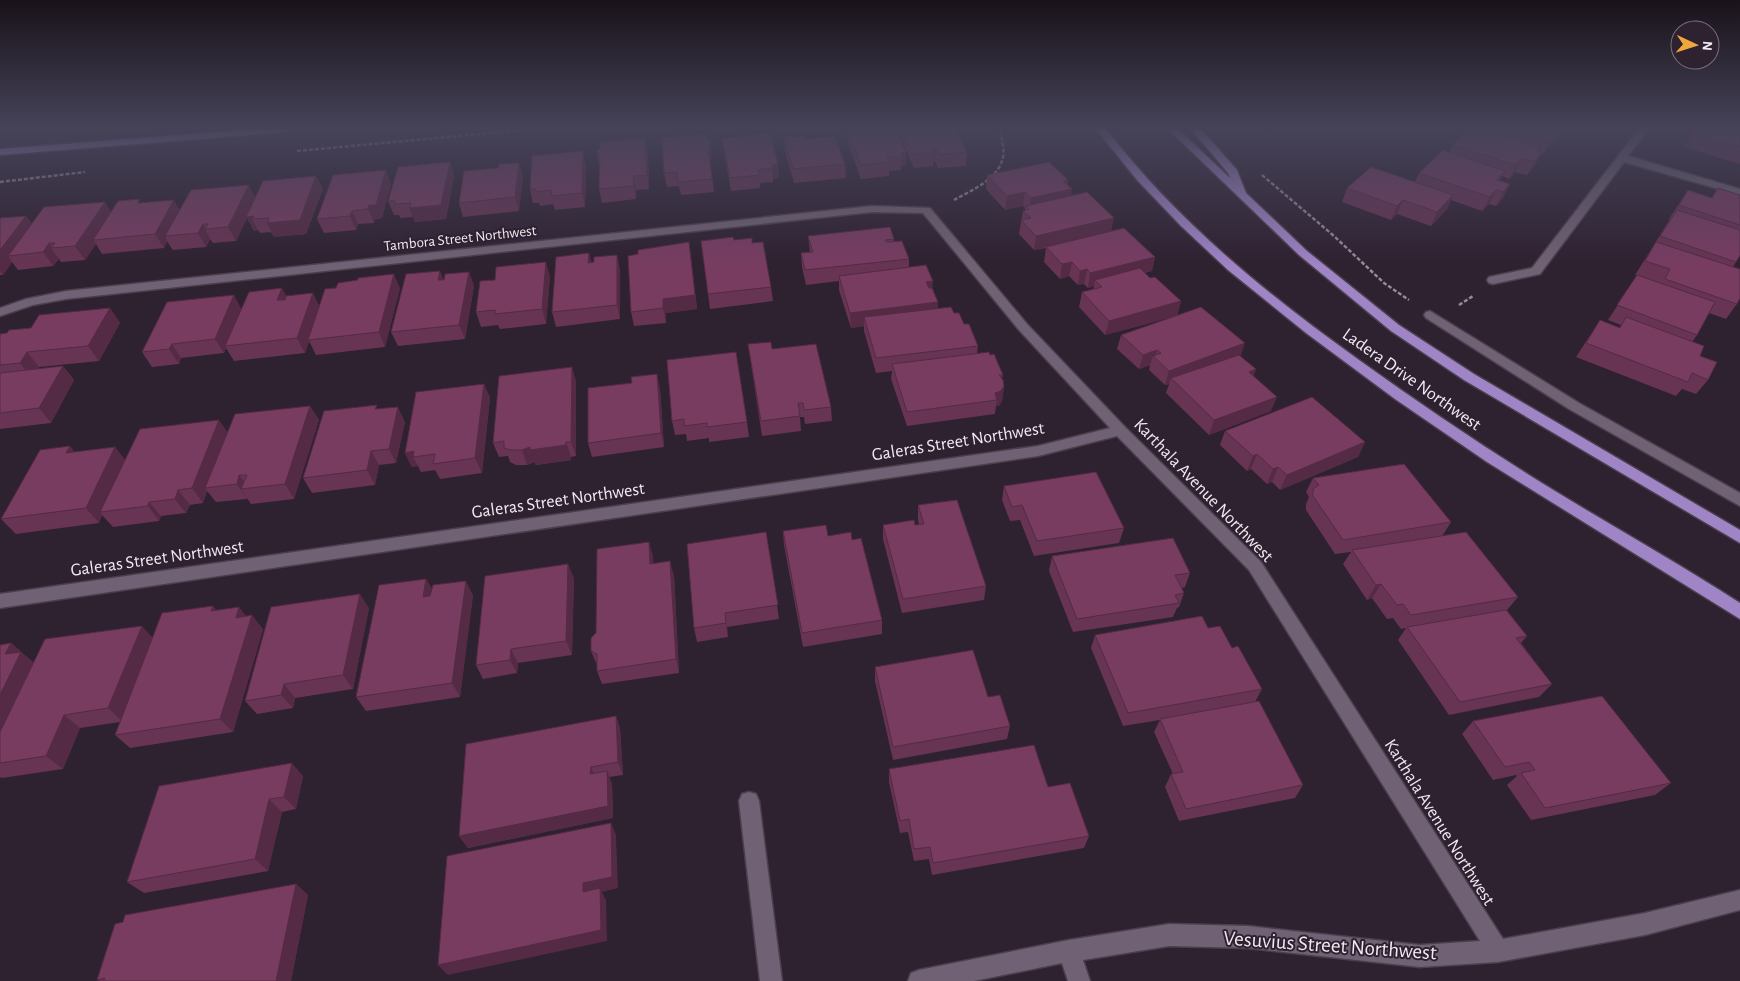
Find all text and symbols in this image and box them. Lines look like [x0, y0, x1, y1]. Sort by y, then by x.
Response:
north arrow [1670, 20, 1720, 70]
text: N [1700, 40, 1714, 51]
street label: Tambora Street Northwest [383, 223, 537, 254]
street label: Ladera Drive Northwest [1339, 325, 1484, 435]
street label: Karthala Avenue Northwest [1130, 415, 1277, 566]
street label: Galeras Street Northwest [871, 419, 1046, 465]
street label: Galeras Street Northwest [471, 480, 646, 522]
street label: Galeras Street Northwest [70, 538, 245, 580]
street label: Karthala Avenue Northwest [1381, 736, 1498, 909]
street label: Vesuvius Street Northwest [1223, 928, 1438, 963]

